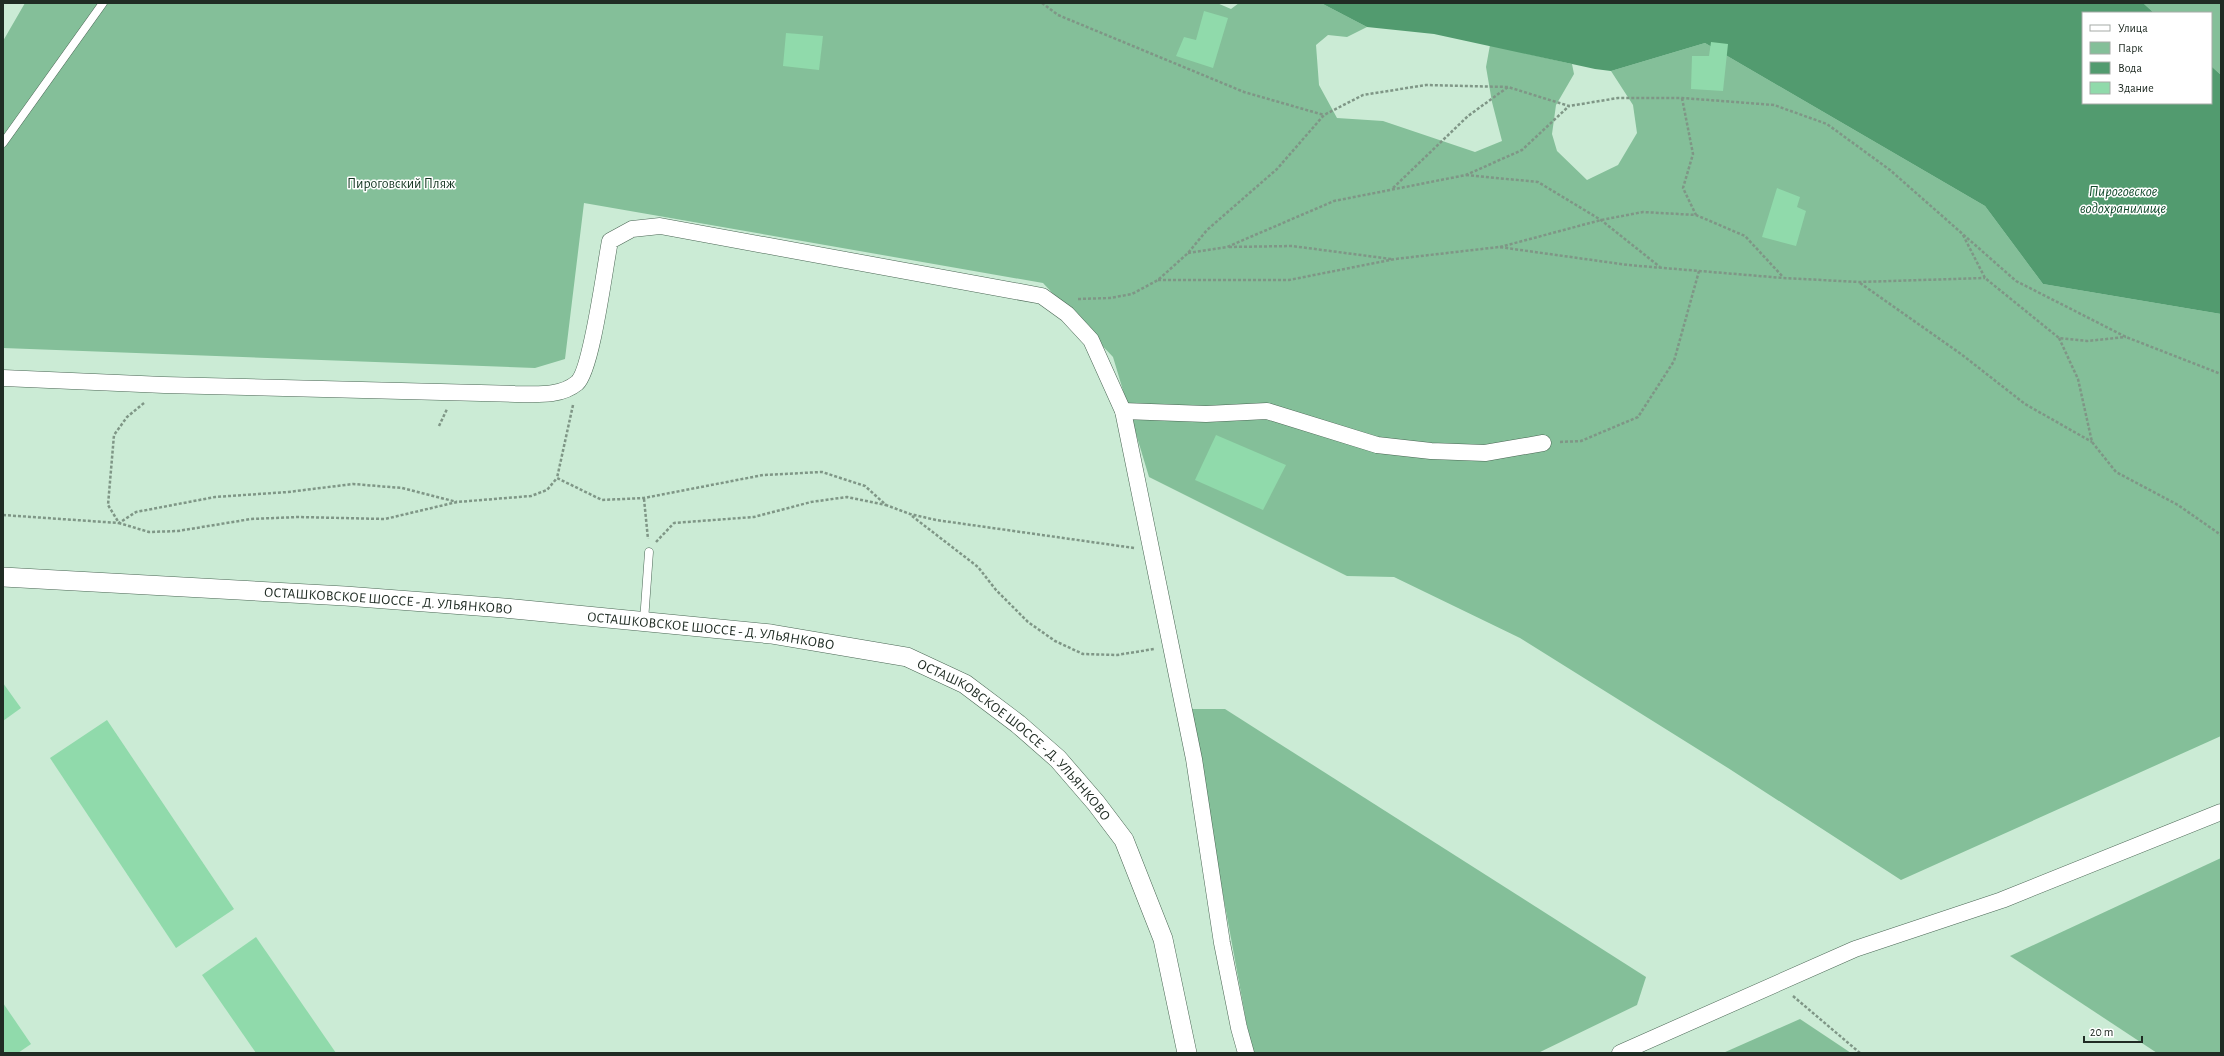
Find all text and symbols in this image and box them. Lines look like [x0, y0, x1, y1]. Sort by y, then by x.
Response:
legend [2082, 12, 2212, 104]
text: Улица [2118, 22, 2148, 34]
text: Парк [2118, 42, 2143, 54]
text: Вода [2118, 62, 2142, 74]
text: Здание [2118, 82, 2154, 94]
park label: Пироговский Пляж [347, 177, 455, 191]
water label: Пироговское водохранилище [2080, 184, 2167, 216]
street label: ОСТАШКОВСКОЕ ШОССЕ - Д. УЛЬЯНКОВО [264, 586, 513, 617]
street label: ОСТАШКОВСКОЕ ШОССЕ - Д. УЛЬЯНКОВО [586, 610, 835, 653]
street label: ОСТАШКОВСКОЕ ШОССЕ - Д. УЛЬЯНКОВО [915, 657, 1113, 823]
scale bar [2084, 1018, 2142, 1044]
text: 20 m [2090, 1026, 2113, 1038]

